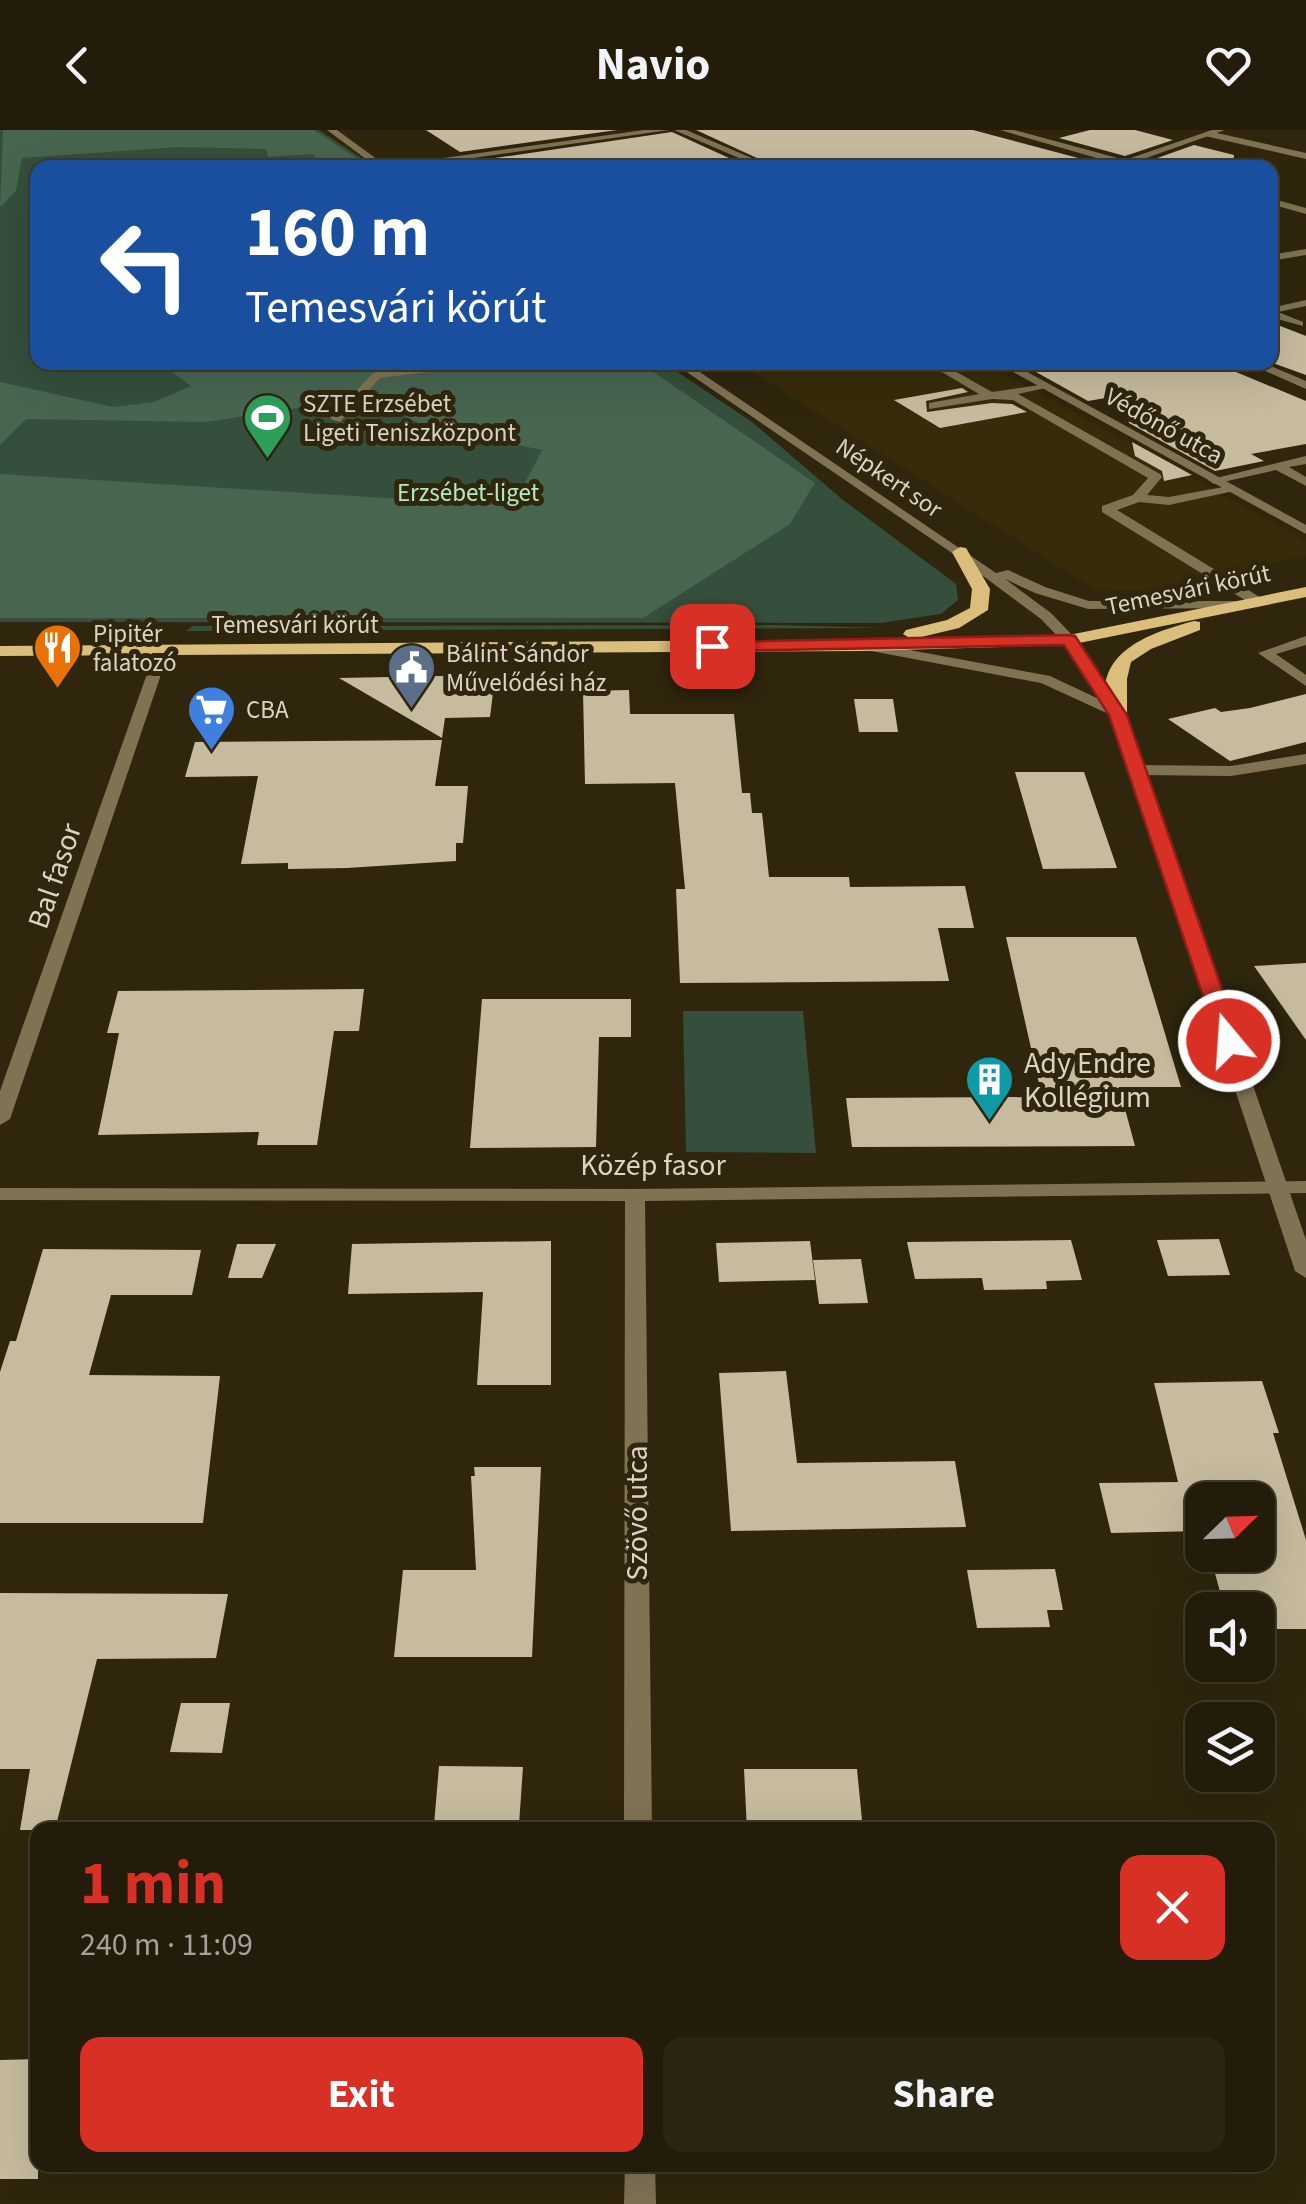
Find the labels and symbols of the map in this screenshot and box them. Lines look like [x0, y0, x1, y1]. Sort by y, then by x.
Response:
street label: Védőnő utca [1098, 379, 1230, 473]
place label: SZTE Erzsébet Ligeti Teniszközpont [303, 386, 516, 451]
sports icon: SZTE Erzsébet Ligeti Teniszközpont [242, 392, 294, 460]
street label: Népkert sor [829, 429, 950, 527]
park label: Erzsébet-liget [397, 475, 540, 511]
street label: Temesvári körút [1102, 555, 1274, 625]
pin [670, 604, 755, 689]
street label: Temesvári körút [211, 607, 379, 643]
place label: Pipitér falatozó [93, 616, 176, 681]
restaurant icon: Pipitér falatozó [32, 622, 84, 690]
place label: Bálint Sándor Művelődési ház [446, 636, 606, 701]
public building icon: Bálint Sándor Művelődési ház [385, 642, 437, 710]
supermarket icon: CBA [185, 684, 237, 752]
place label: CBA [246, 692, 289, 728]
street label: Bal fasor [17, 817, 93, 935]
position arrow [1177, 989, 1281, 1093]
place label: Ady Endre Kollégium [1024, 1042, 1151, 1119]
building icon: Ady Endre Kollégium [963, 1054, 1015, 1122]
street label: Közép fasor [580, 1144, 726, 1187]
street label: Szövő utca [616, 1445, 659, 1581]
north arrow [1185, 1482, 1275, 1572]

